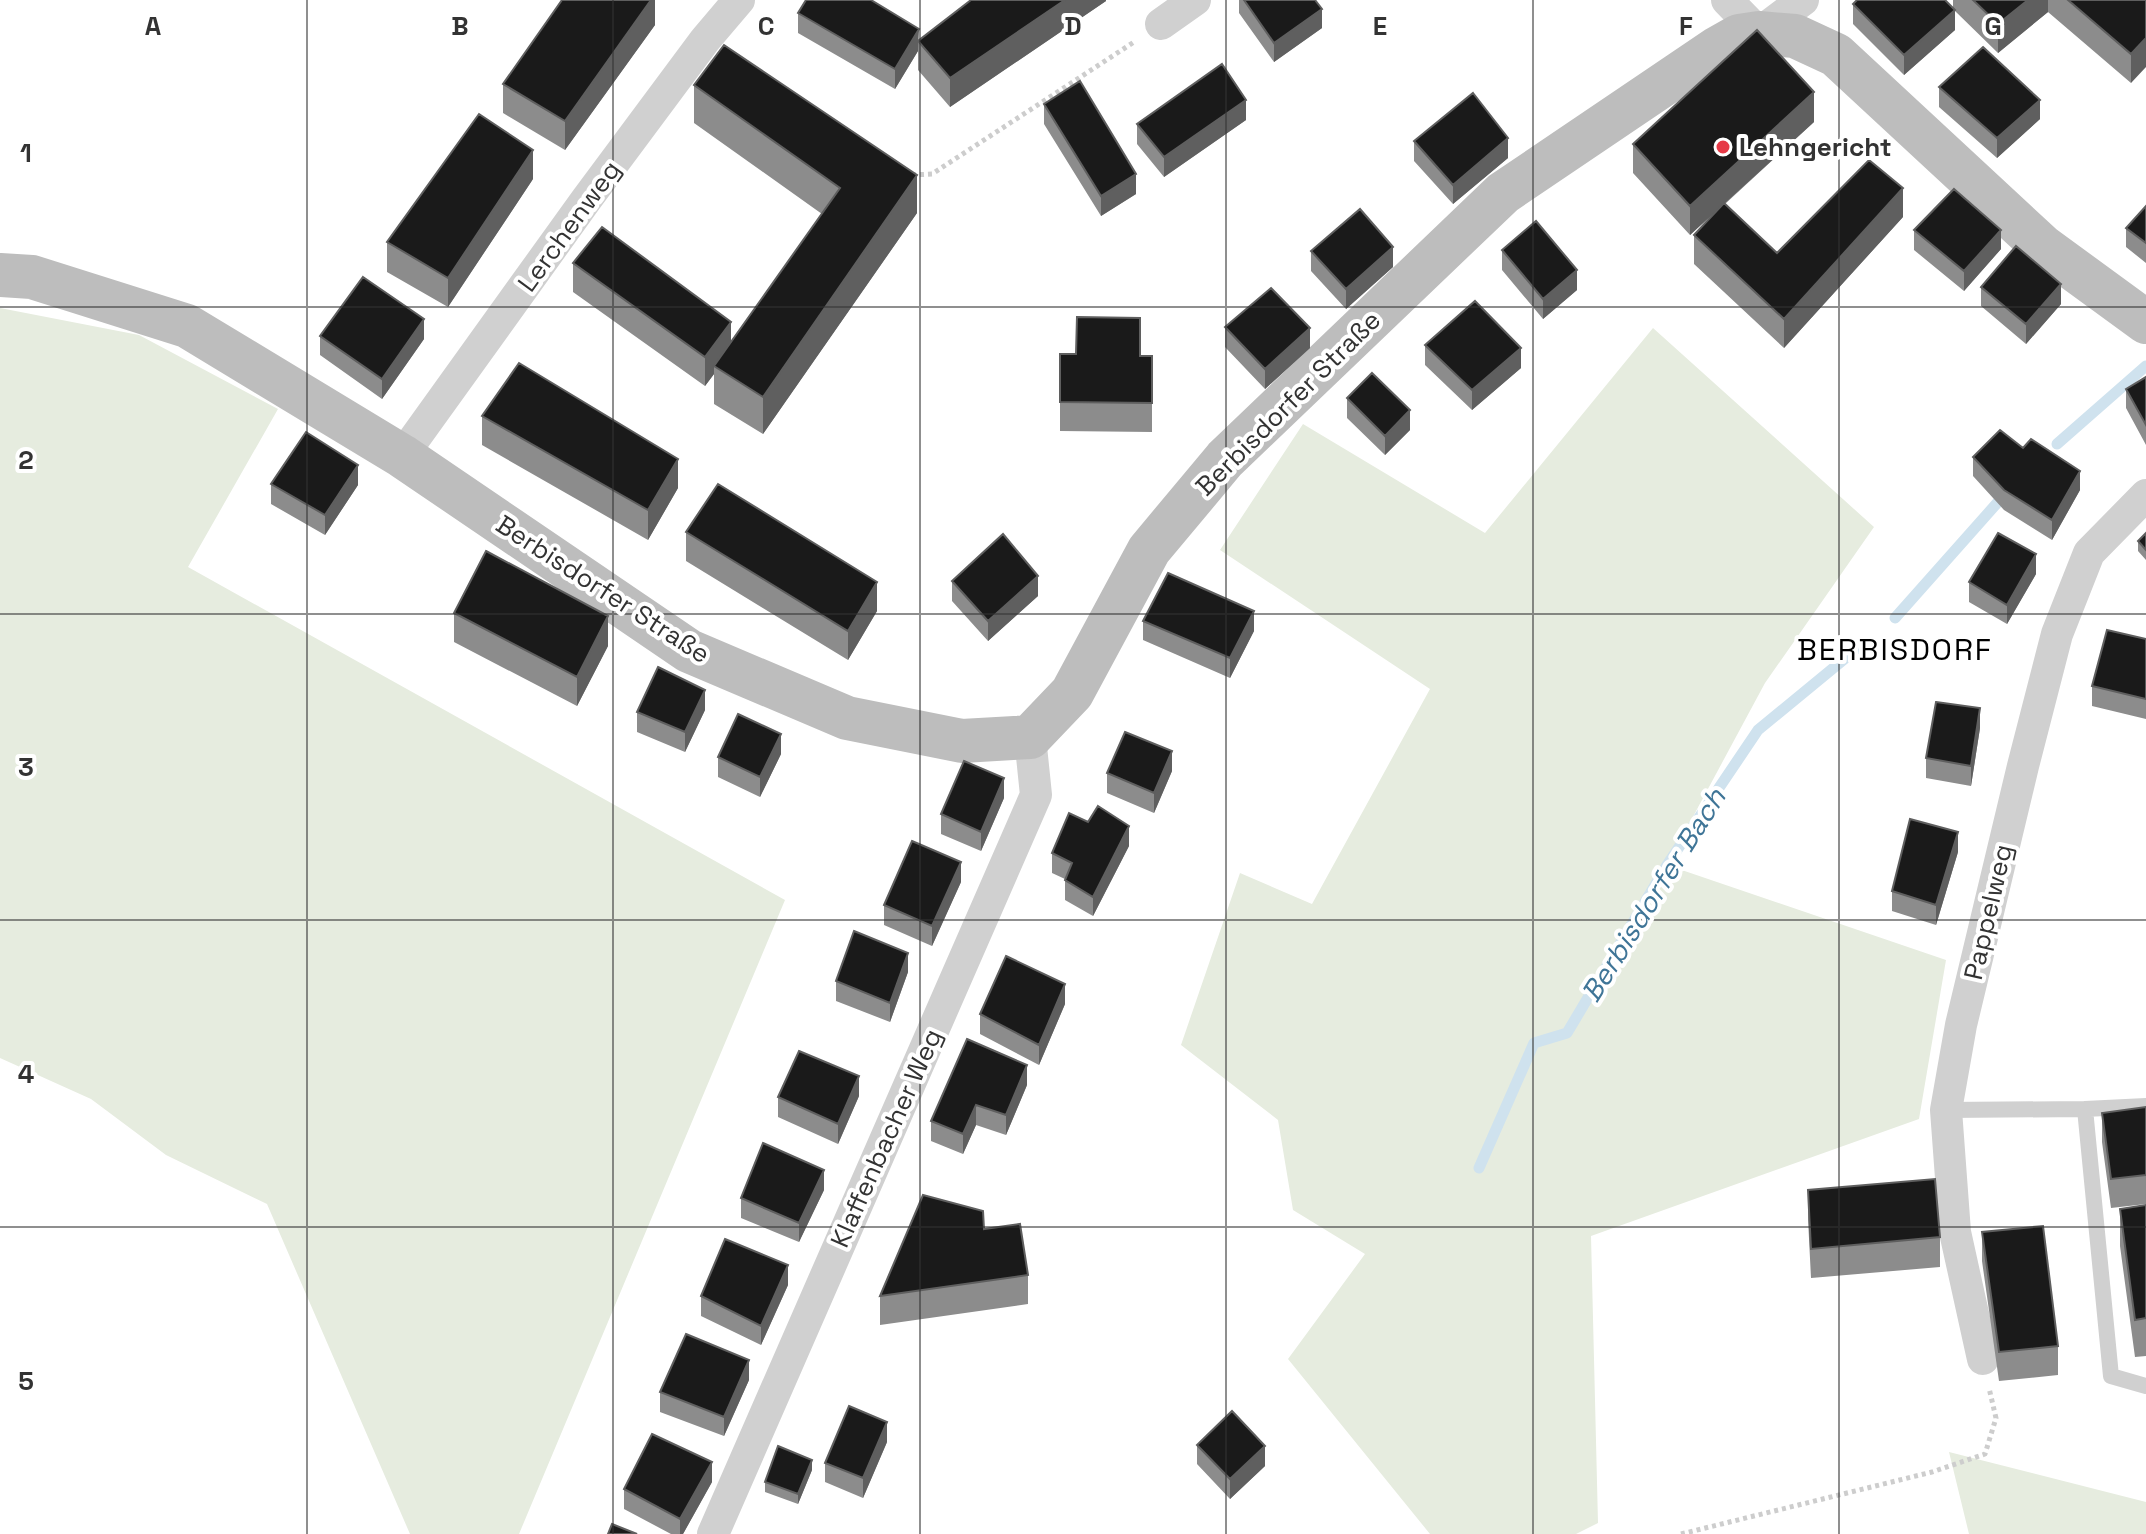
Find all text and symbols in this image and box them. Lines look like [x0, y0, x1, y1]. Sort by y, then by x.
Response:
text: A [145, 9, 162, 43]
text: B [451, 9, 469, 43]
text: C [758, 9, 774, 43]
text: D [1064, 9, 1082, 43]
text: E [1373, 9, 1387, 43]
text: F [1679, 9, 1693, 43]
text: G [1984, 9, 2002, 43]
place label: Lehngericht [1739, 130, 1892, 164]
text: 1 [20, 136, 32, 170]
marker: Lehngericht [1714, 138, 1732, 156]
street label: Lerchenweg [510, 154, 628, 298]
street label: Berbisdorfer Straße [1188, 303, 1388, 503]
text: 2 [18, 443, 34, 477]
street label: Berbisdorfer Straße [490, 507, 716, 671]
district label: BERBISDORF [1797, 630, 1993, 669]
text: 3 [18, 750, 34, 784]
water label: Berbisdorfer Bach [1573, 781, 1734, 1009]
street label: Pappelweg [1956, 841, 2020, 983]
street label: Klaffenbacher Weg [822, 1023, 950, 1253]
text: 4 [18, 1057, 34, 1091]
text: 5 [18, 1364, 34, 1398]

